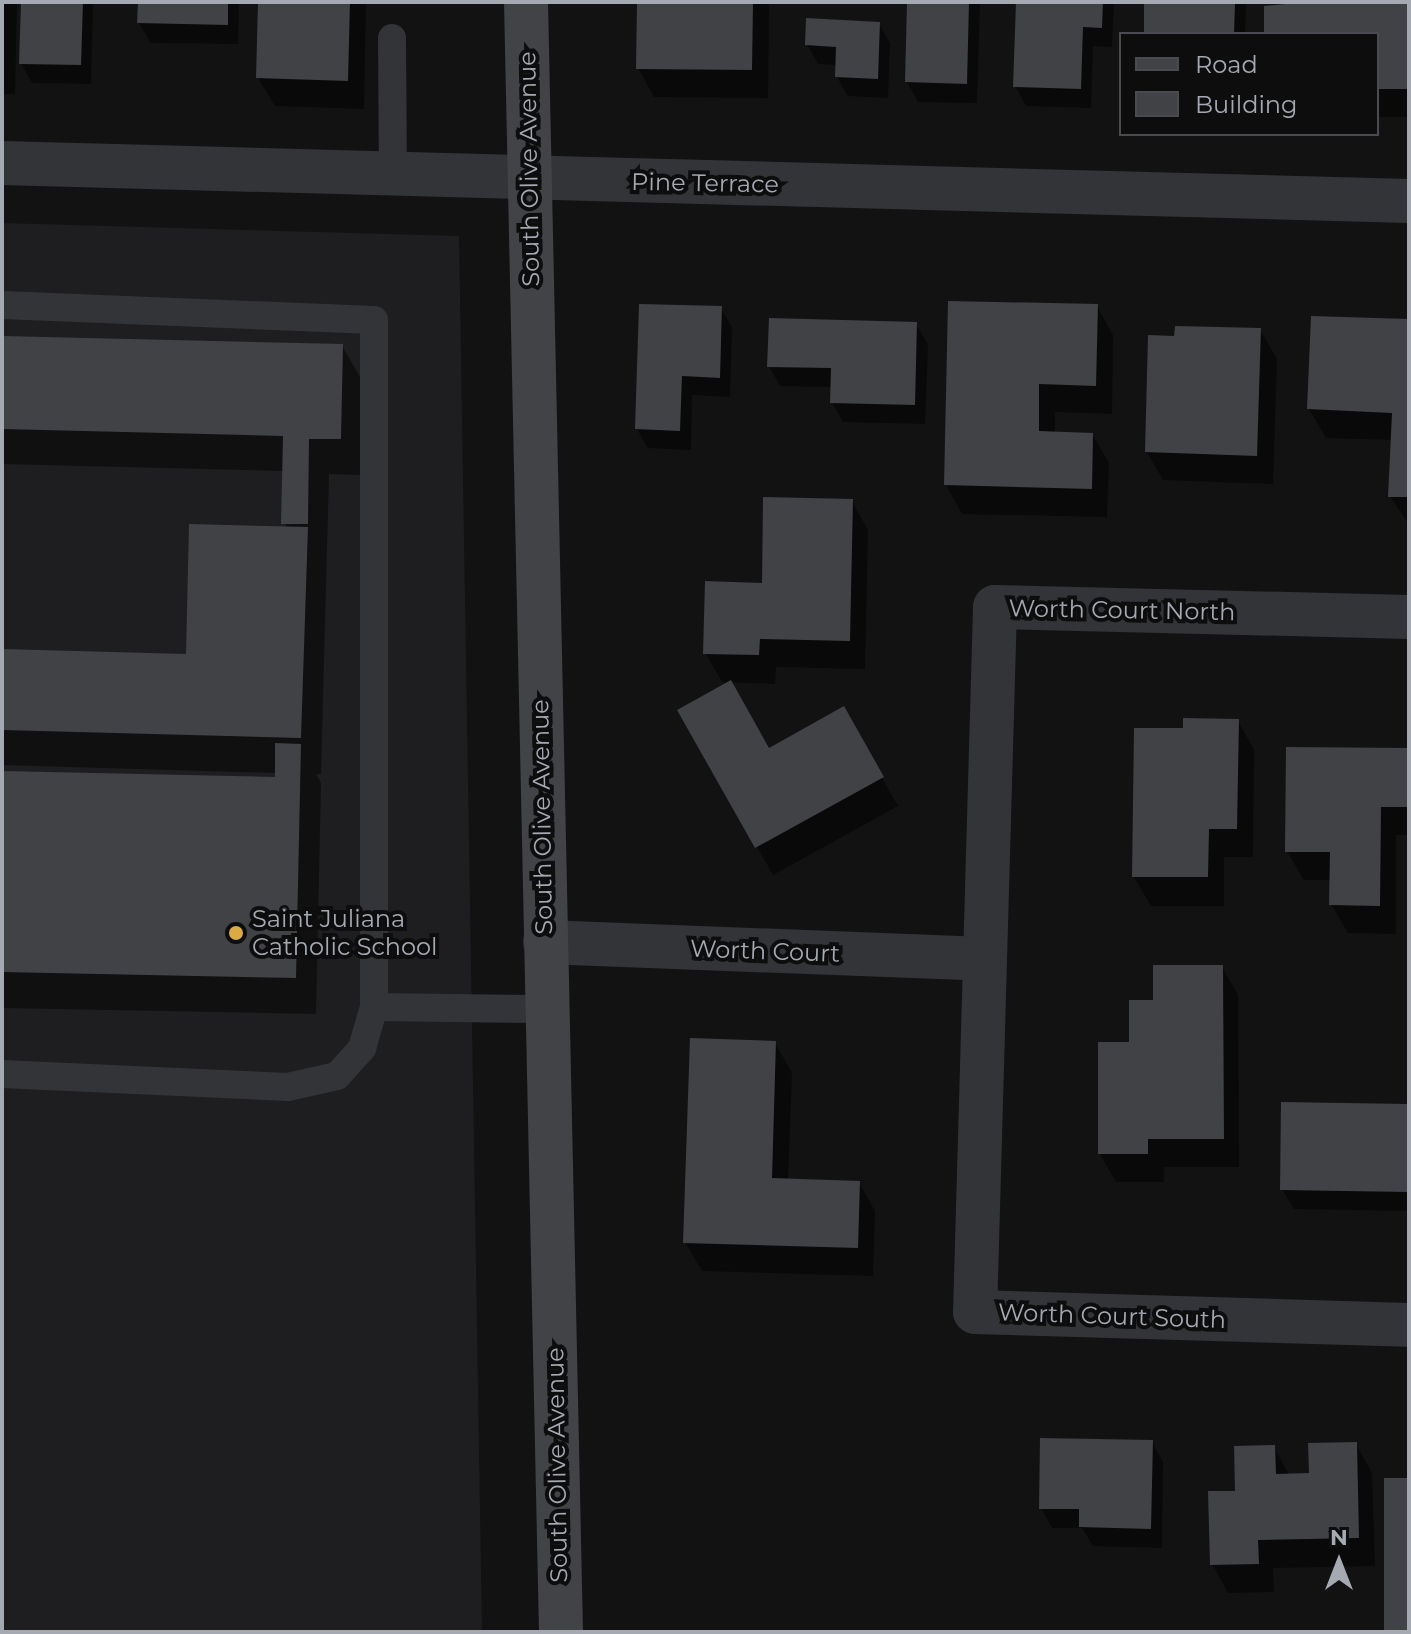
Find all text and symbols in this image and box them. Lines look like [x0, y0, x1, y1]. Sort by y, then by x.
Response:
legend [1119, 32, 1379, 136]
text: Road [1195, 50, 1258, 79]
street label: South Olive Avenue [513, 51, 545, 287]
text: Building [1195, 90, 1298, 119]
street label: Pine Terrace [631, 167, 779, 199]
street label: Worth Court North [1008, 594, 1236, 626]
street label: South Olive Avenue [526, 699, 558, 935]
place label: Saint Juliana Catholic School [252, 905, 438, 961]
marker: Saint Juliana Catholic School [227, 924, 245, 942]
street label: Worth Court [690, 934, 840, 968]
street label: Worth Court South [997, 1298, 1227, 1334]
street label: South Olive Avenue [541, 1347, 573, 1583]
north arrow [1299, 1522, 1379, 1602]
text: N [1330, 1524, 1348, 1551]

